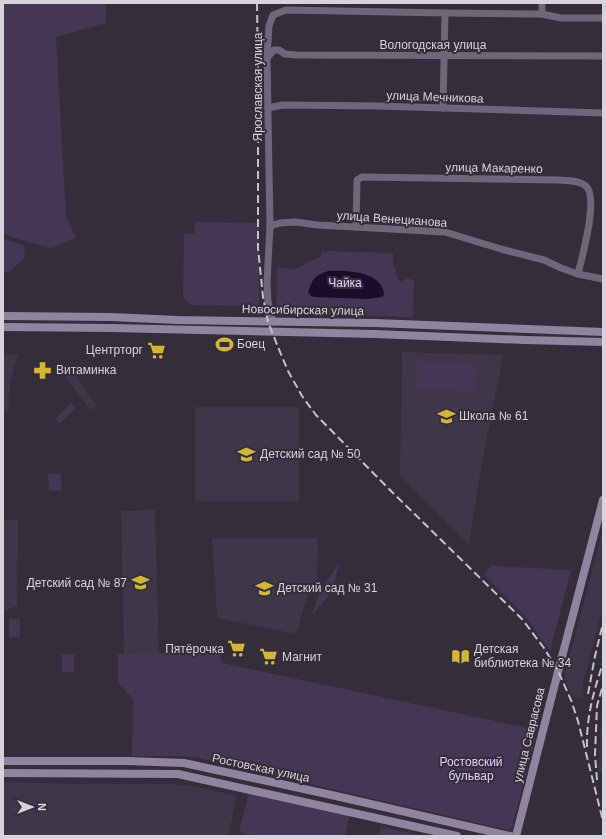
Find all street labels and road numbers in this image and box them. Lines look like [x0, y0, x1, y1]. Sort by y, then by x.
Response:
street label: Ярославская улица [251, 32, 265, 141]
street label: Вологодская улица [380, 38, 487, 52]
street label: улица Мечникова [386, 88, 484, 106]
street label: улица Макаренко [445, 160, 543, 176]
street label: улица Венецианова [336, 208, 448, 230]
street label: Новосибирская улица [242, 302, 365, 318]
street label: улица Саврасова [510, 686, 548, 784]
street label: Ростовская улица [211, 751, 311, 785]

